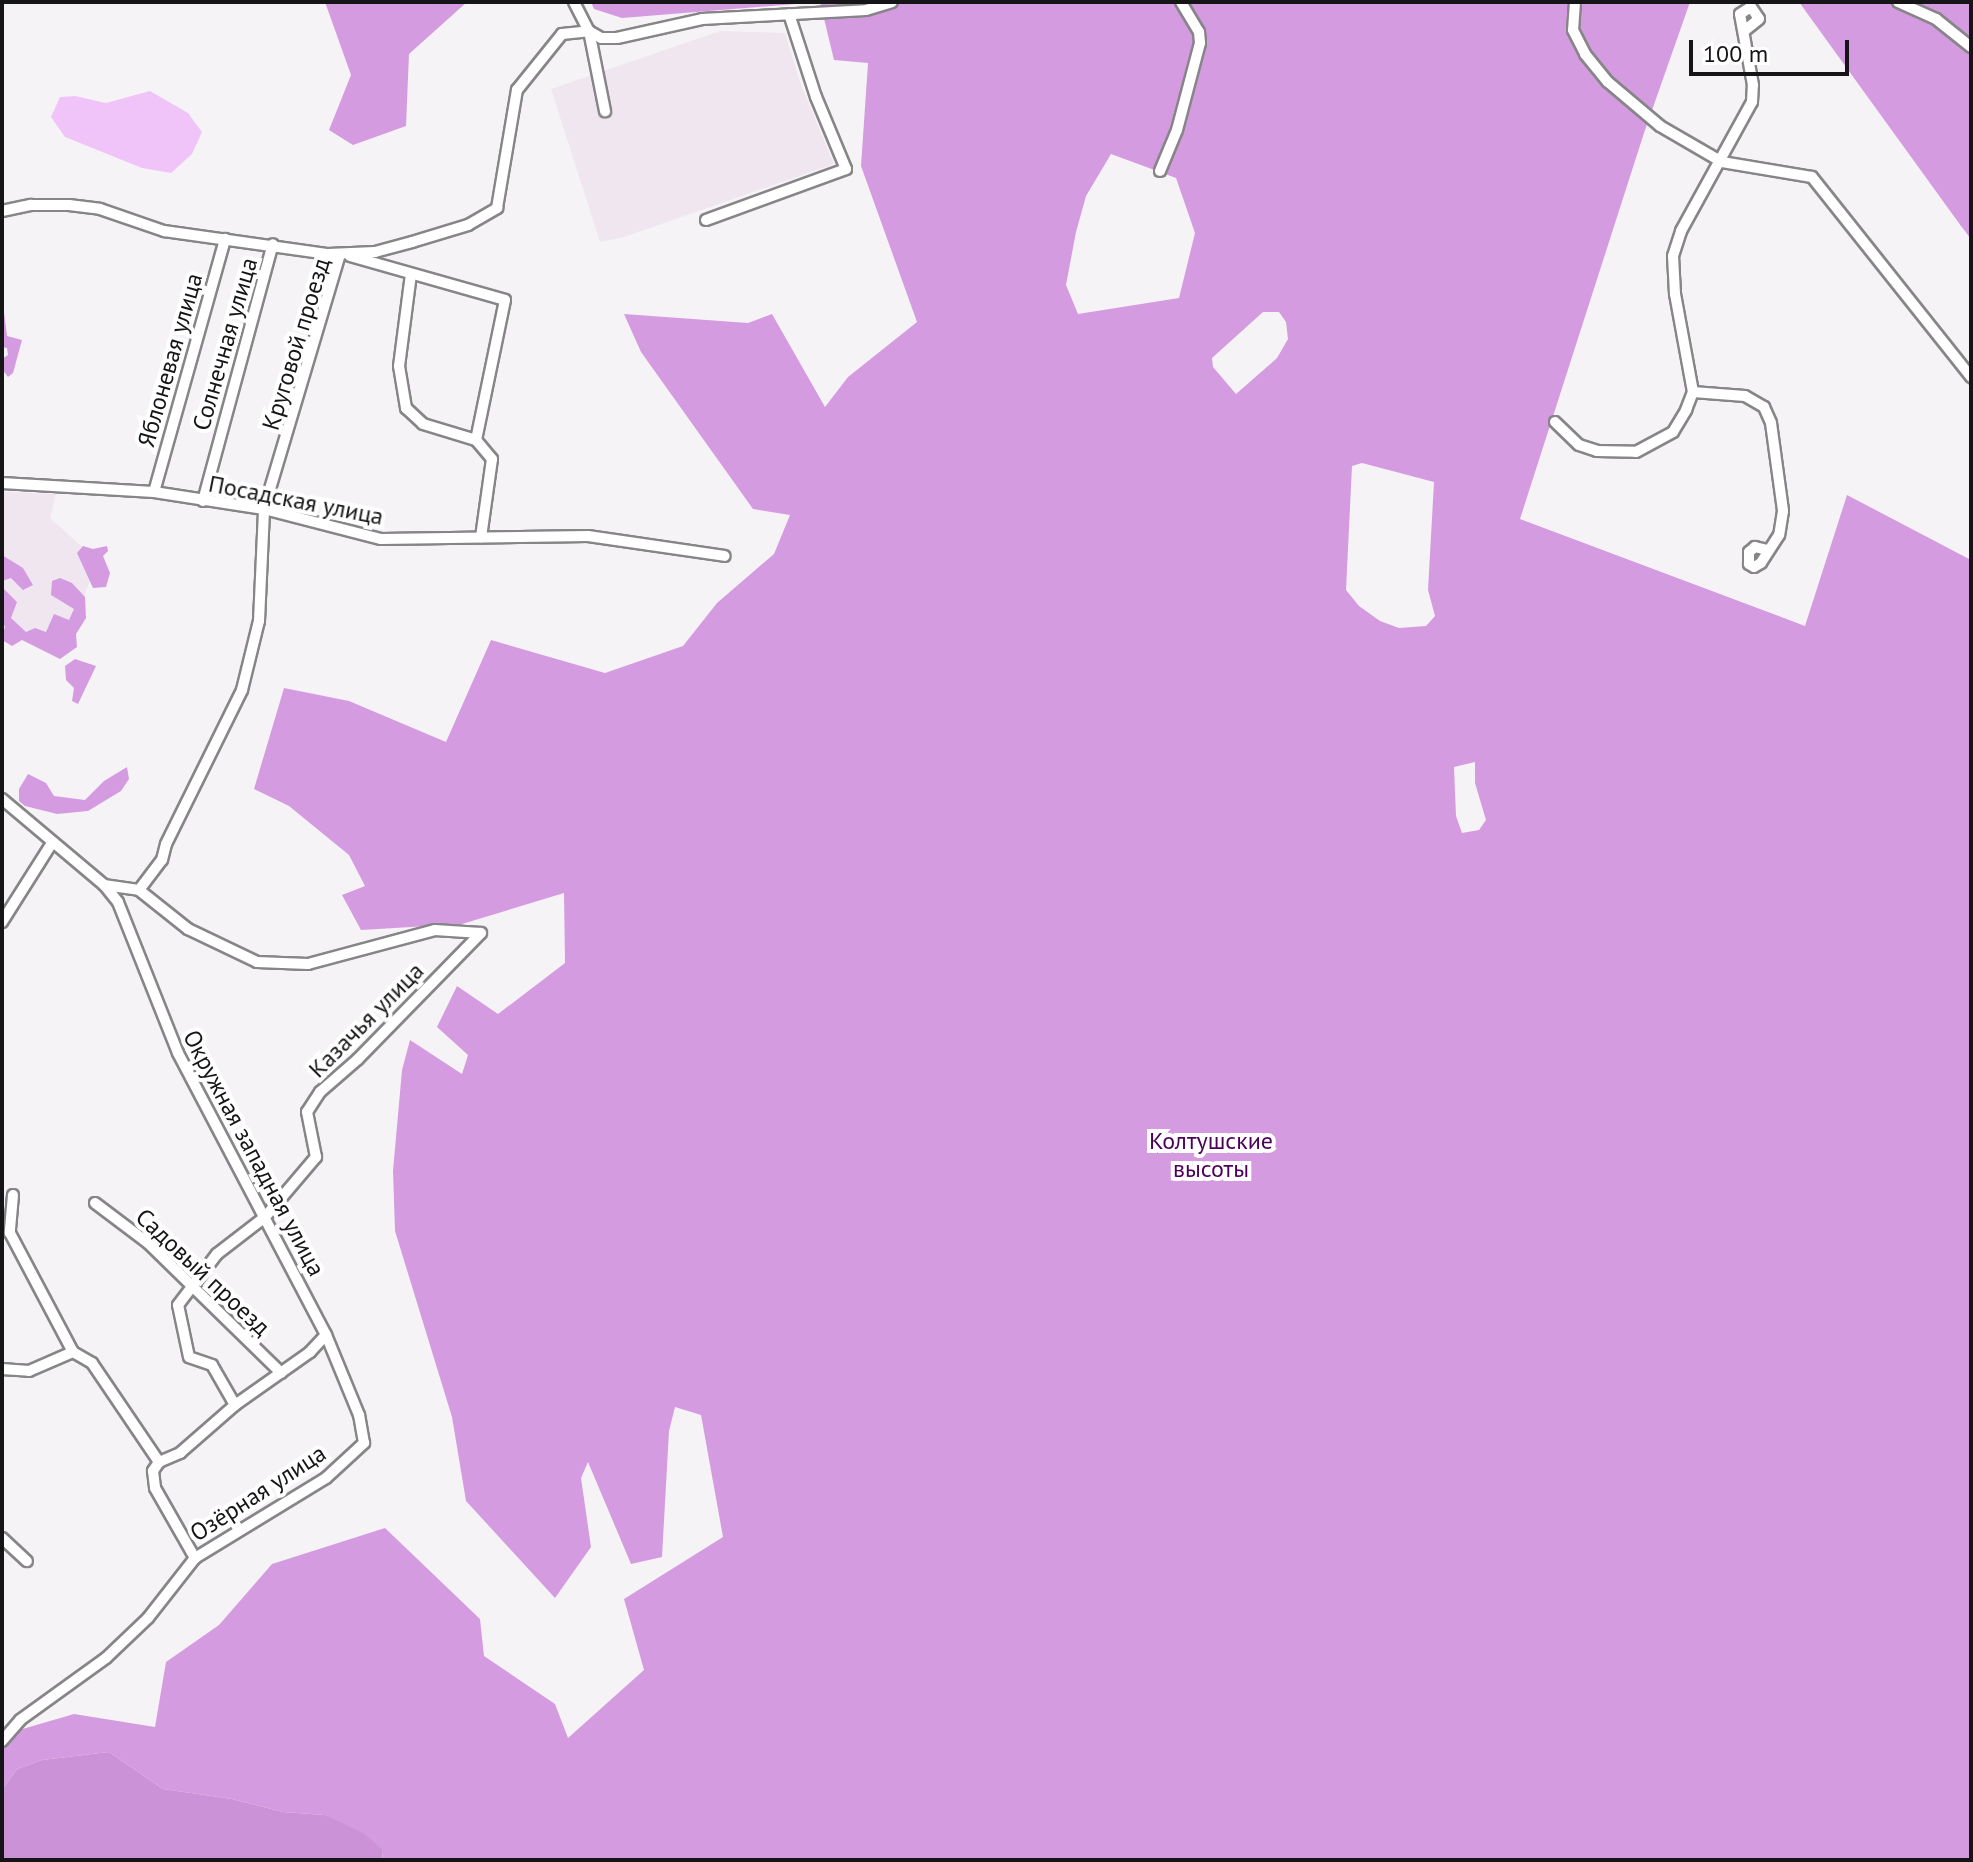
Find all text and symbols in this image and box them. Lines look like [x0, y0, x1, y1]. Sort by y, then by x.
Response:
scale bar [1693, 24, 1853, 74]
text: 100 m [1703, 38, 1768, 69]
street label: Солнечная улица [187, 254, 263, 434]
street label: Круговой проезд [256, 254, 336, 434]
street label: Яблоневая улица [131, 270, 209, 450]
street label: Посадская улица [206, 469, 386, 531]
street label: Казачья улица [302, 956, 430, 1084]
street label: Окружная западная улица [177, 1025, 331, 1281]
park label: Колтушские высоты [1149, 1127, 1273, 1183]
street label: Садовый проезд [130, 1202, 276, 1342]
street label: Озёрная улица [185, 1438, 331, 1548]

